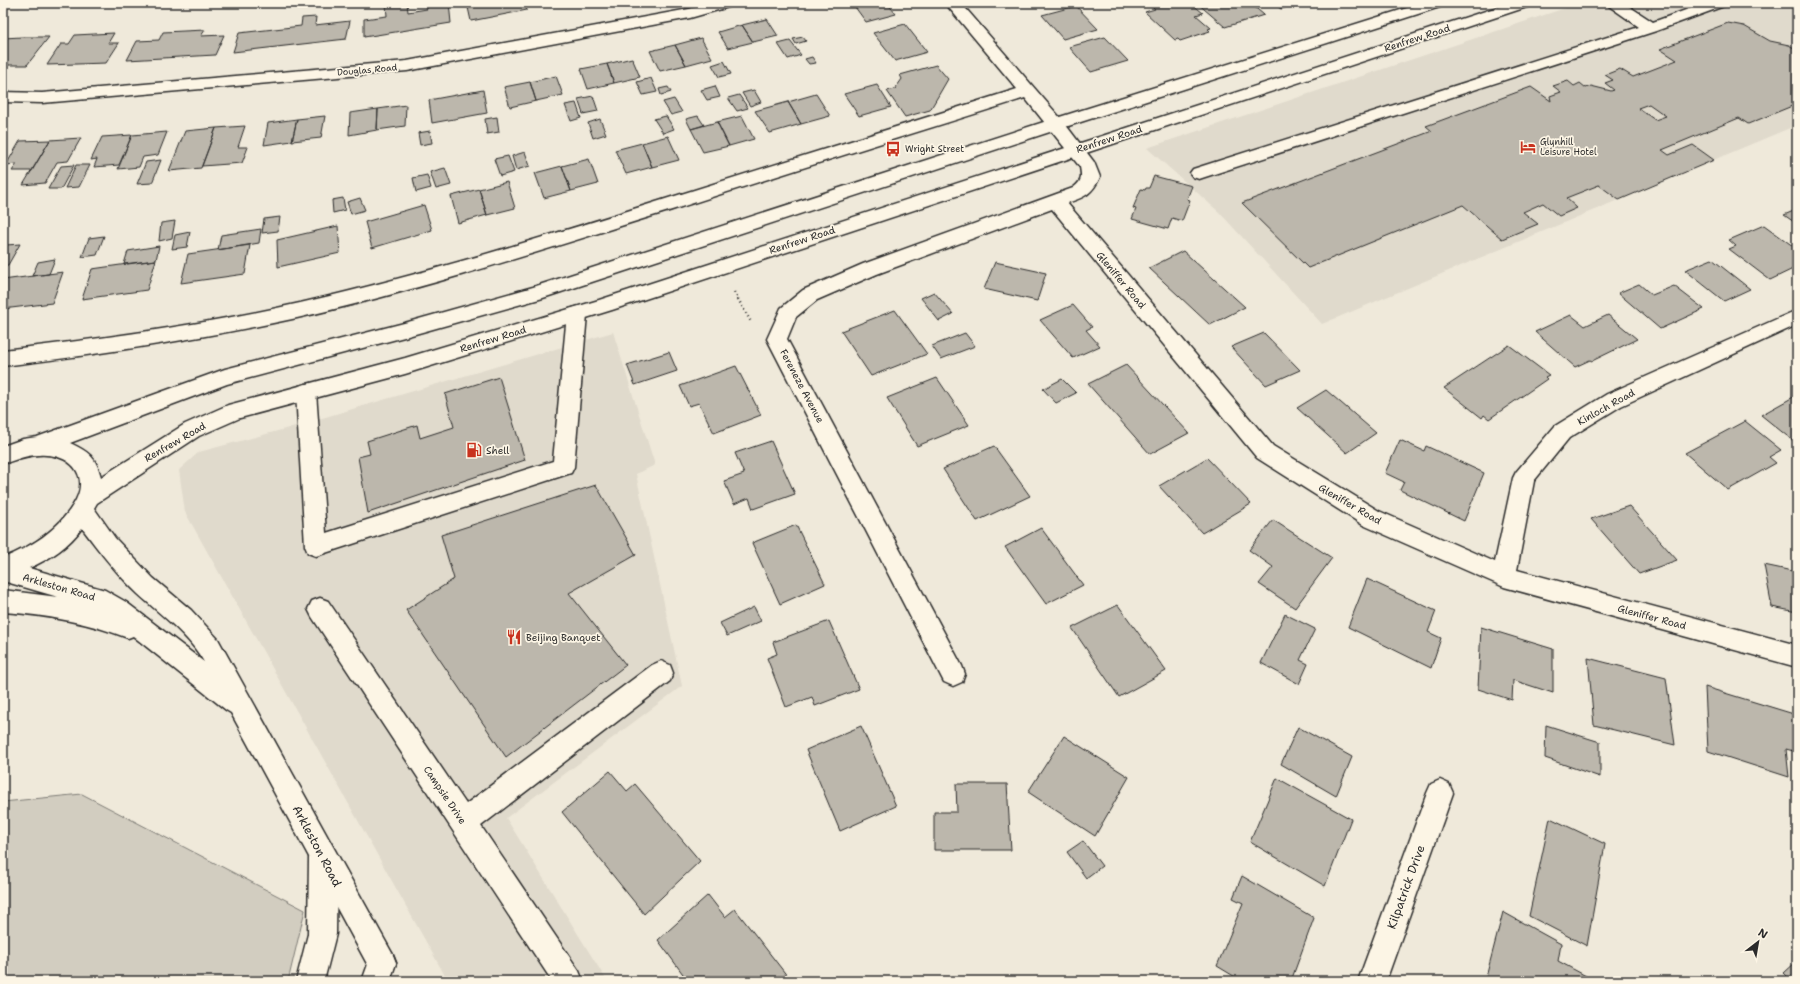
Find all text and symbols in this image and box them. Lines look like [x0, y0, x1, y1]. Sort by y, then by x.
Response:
street label: Renfrew Road [1382, 21, 1452, 55]
street label: Douglas Road [336, 61, 398, 79]
street label: Renfrew Road [1074, 122, 1144, 156]
place label: Glynhill Leisure Hotel [1540, 136, 1597, 158]
hotel icon: Glynhill Leisure Hotel [1519, 138, 1537, 156]
bus stop icon: Wright Street [884, 140, 902, 158]
place label: Wright Street [905, 143, 964, 155]
street label: Renfrew Road [767, 223, 837, 257]
street label: Gleniffer Road [1093, 249, 1149, 312]
street label: Renfrew Road [458, 323, 528, 355]
street label: Fereneze Avenue [777, 347, 827, 426]
street label: Kinloch Road [1575, 386, 1638, 428]
street label: Renfrew Road [142, 419, 209, 465]
fuel station icon: Shell [465, 441, 483, 459]
place label: Shell [486, 444, 509, 457]
street label: Gleniffer Road [1316, 481, 1384, 528]
street label: Arkleston Road [21, 570, 97, 604]
street label: Gleniffer Road [1616, 602, 1688, 633]
restaurant icon: Beijing Banquet [505, 628, 523, 646]
place label: Beijing Banquet [526, 631, 601, 644]
street label: Campsie Drive [421, 763, 469, 827]
street label: Arkleston Road [289, 803, 345, 890]
street label: Kilpatrick Drive [1383, 843, 1429, 931]
north arrow [1738, 922, 1778, 962]
text: N [1755, 925, 1771, 943]

